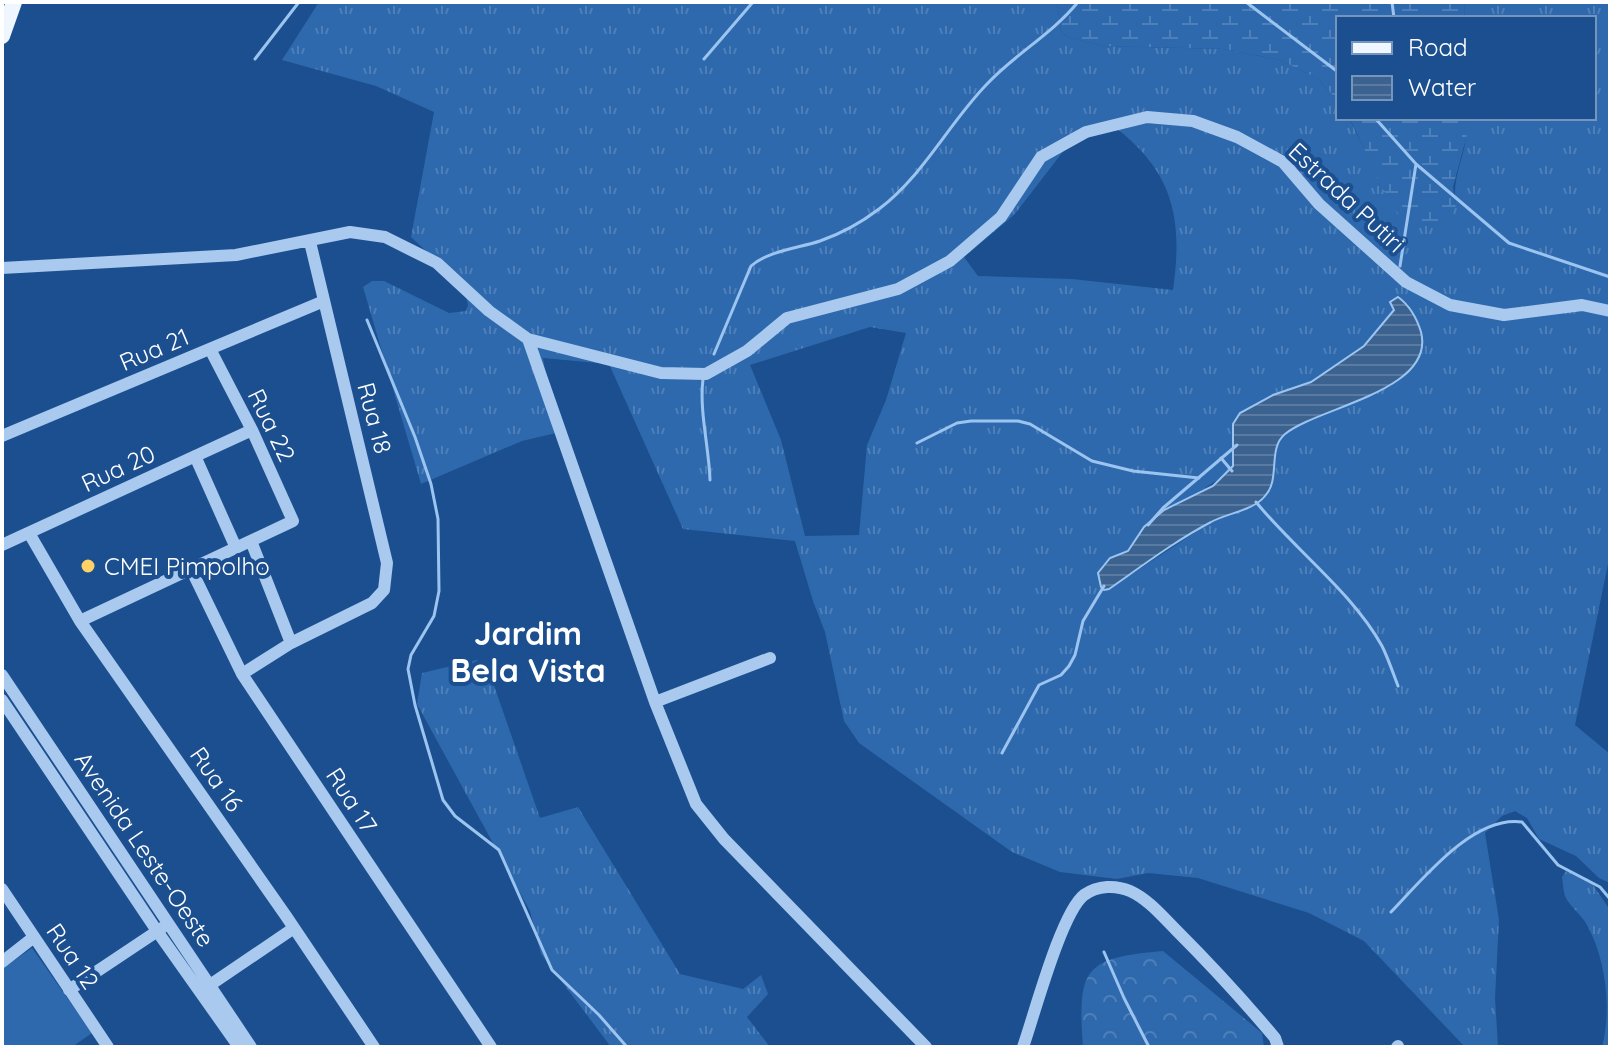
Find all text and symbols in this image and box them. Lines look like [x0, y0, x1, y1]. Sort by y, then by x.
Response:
legend [1336, 16, 1596, 120]
text: Road [1408, 32, 1468, 62]
text: Water [1408, 72, 1476, 102]
street label: Estrada Putiri [1283, 136, 1411, 258]
street label: Rua 21 [115, 321, 193, 377]
street label: Rua 18 [351, 379, 399, 457]
street label: Rua 22 [242, 384, 302, 466]
street label: Rua 20 [76, 438, 160, 498]
place label: CMEI Pimpolho [104, 551, 270, 581]
marker: CMEI Pimpolho [79, 557, 97, 575]
district label: Jardim Bela Vista [450, 613, 606, 690]
street label: Rua 16 [184, 741, 250, 817]
street label: Avenida Leste-Oeste [68, 746, 222, 952]
street label: Rua 17 [320, 762, 384, 838]
street label: Rua 12 [40, 917, 106, 995]

